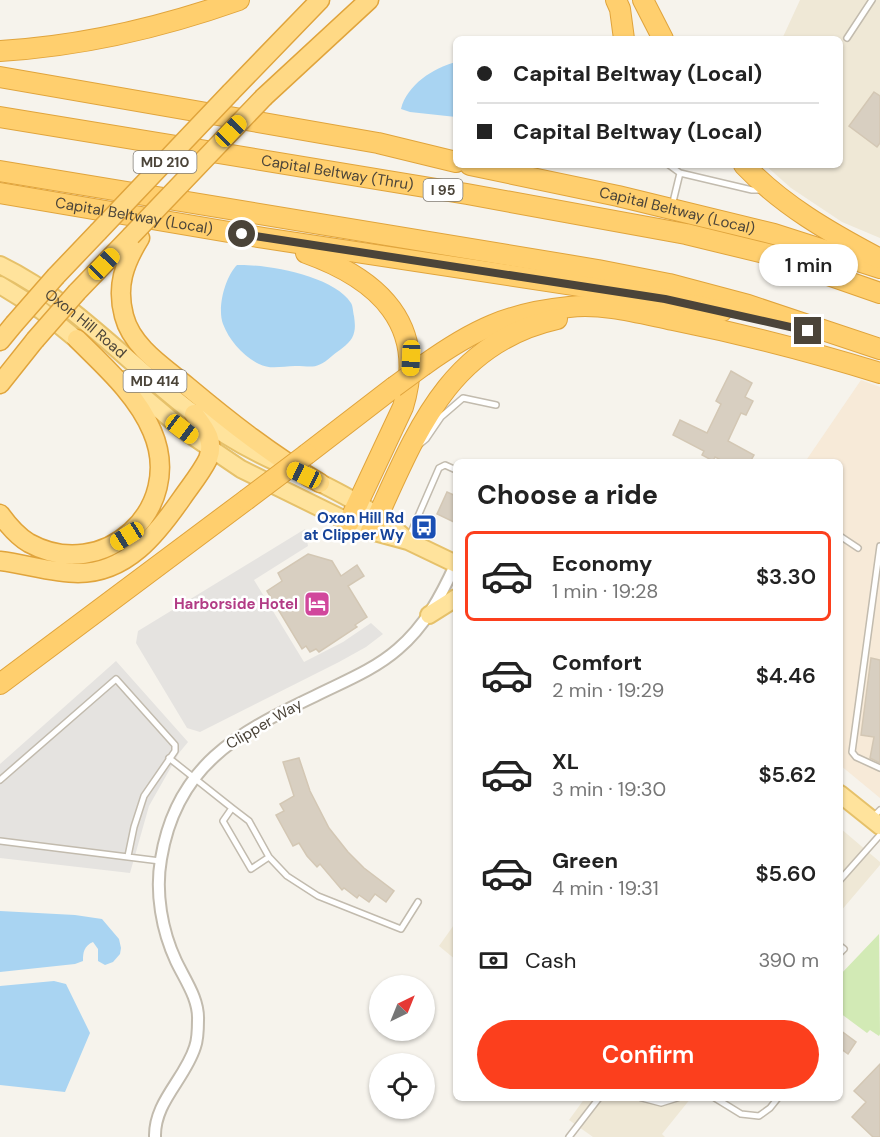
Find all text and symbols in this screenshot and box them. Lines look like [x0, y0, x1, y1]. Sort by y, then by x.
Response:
text: Capital Beltway (Local) [513, 59, 762, 88]
car [212, 112, 250, 150]
text: Capital Beltway (Local) [513, 117, 762, 146]
street label: Capital Beltway (Thru) [260, 150, 415, 195]
road number: MD 210 [134, 151, 196, 173]
road number: I 95 [424, 179, 462, 201]
street label: Capital Beltway (Local) [597, 182, 757, 239]
street label: Capital Beltway (Local) [54, 193, 214, 239]
route start [228, 220, 255, 247]
callout: 1 min [758, 244, 858, 286]
car [85, 245, 123, 283]
text: 1 min [785, 252, 832, 278]
street label: Oxon Hill Road [41, 284, 131, 363]
route end [794, 317, 821, 344]
car [401, 340, 421, 376]
road number: MD 414 [124, 370, 186, 392]
car [162, 411, 202, 447]
car [284, 459, 324, 491]
text: Choose a ride [477, 477, 658, 512]
place label: Oxon Hill Rd at Clipper Wy [303, 508, 404, 545]
bus stop icon: Oxon Hill Rd at Clipper Wy [409, 512, 439, 542]
car [107, 519, 147, 553]
icon: car [480, 549, 534, 603]
text: Economy [552, 549, 652, 578]
text: $3.30 [756, 562, 816, 591]
text: 1 min · 19:28 [552, 578, 658, 604]
hotel icon: Harborside Hotel [302, 589, 332, 619]
place label: Harborside Hotel [174, 594, 298, 614]
icon: car [480, 648, 534, 702]
text: Comfort [552, 648, 642, 677]
text: $4.46 [756, 661, 816, 690]
text: 2 min · 19:29 [552, 677, 664, 703]
street label: Clipper Way [222, 694, 306, 754]
icon: car [480, 747, 534, 801]
text: XL [552, 747, 579, 776]
text: $5.62 [758, 760, 816, 789]
text: 3 min · 19:30 [552, 776, 666, 802]
icon: car [480, 846, 534, 900]
text: Green [552, 846, 618, 875]
text: $5.60 [755, 859, 816, 888]
text: 4 min · 19:31 [552, 875, 659, 901]
icon: cash [477, 944, 510, 977]
text: Cash [525, 946, 576, 975]
text: 390 m [758, 947, 819, 973]
north arrow [369, 975, 435, 1041]
map controls [369, 975, 435, 1119]
button: Confirm [477, 1020, 819, 1089]
button: locate [369, 1053, 435, 1119]

